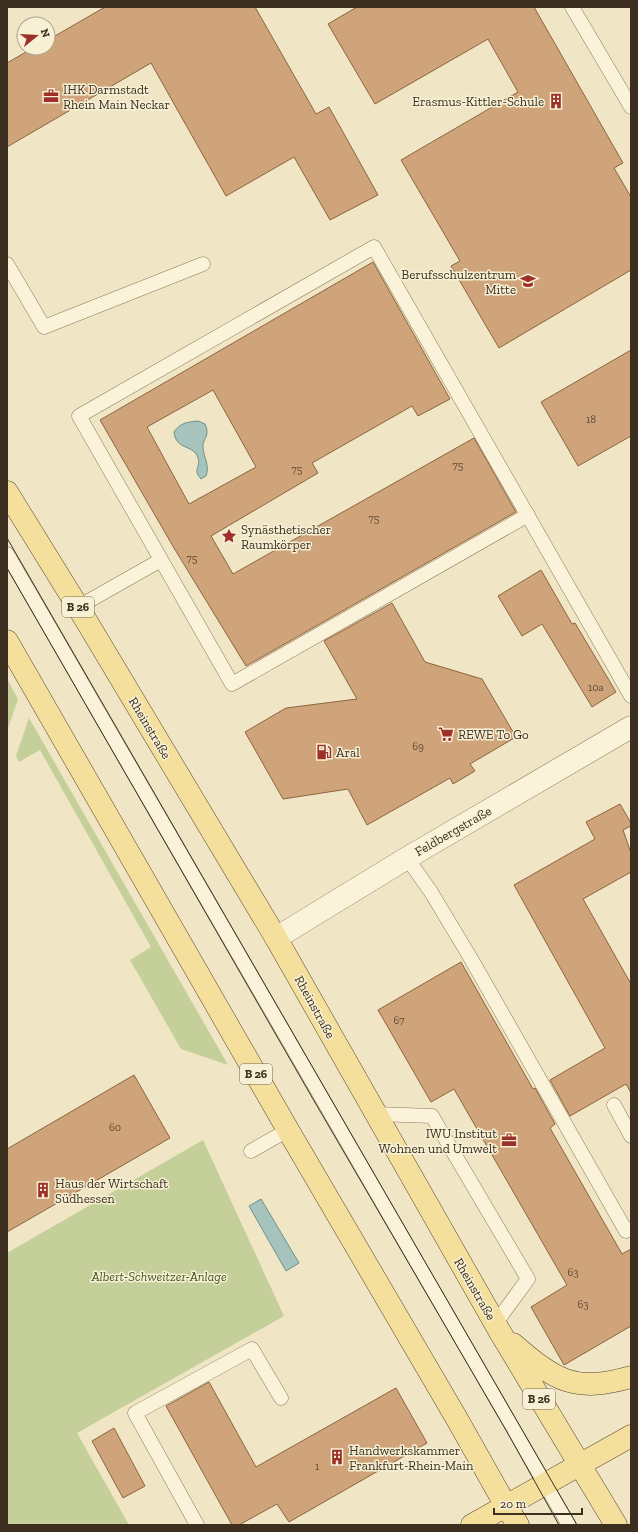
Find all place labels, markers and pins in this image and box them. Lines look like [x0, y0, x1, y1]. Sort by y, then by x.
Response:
place label: IHK Darmstadt Rhein Main Neckar [63, 82, 170, 112]
office icon: IHK Darmstadt Rhein Main Neckar [42, 87, 60, 105]
building icon: Erasmus-Kittler-Schule [547, 92, 565, 110]
place label: Erasmus-Kittler-Schule [412, 94, 544, 109]
place label: Berufsschulzentrum Mitte [401, 267, 517, 297]
school or university icon: Berufsschulzentrum Mitte [519, 272, 537, 290]
place label: Synästhetischer Raumkörper [241, 522, 331, 552]
place icon: Synästhetischer Raumkörper [220, 527, 238, 545]
supermarket icon: REWE To Go [437, 725, 455, 743]
place label: REWE To Go [458, 727, 529, 742]
fuel station icon: Aral [315, 743, 333, 761]
place label: Aral [336, 745, 360, 760]
place label: IWU Institut Wohnen und Umwelt [379, 1126, 497, 1156]
office icon: IWU Institut Wohnen und Umwelt [500, 1131, 518, 1149]
place label: Haus der Wirtschaft Südhessen [55, 1176, 168, 1206]
building icon: Haus der Wirtschaft Südhessen [34, 1181, 52, 1199]
place label: Handwerkskammer Frankfurt-Rhein-Main [349, 1443, 474, 1473]
building icon: Handwerkskammer Frankfurt-Rhein-Main [328, 1448, 346, 1466]

